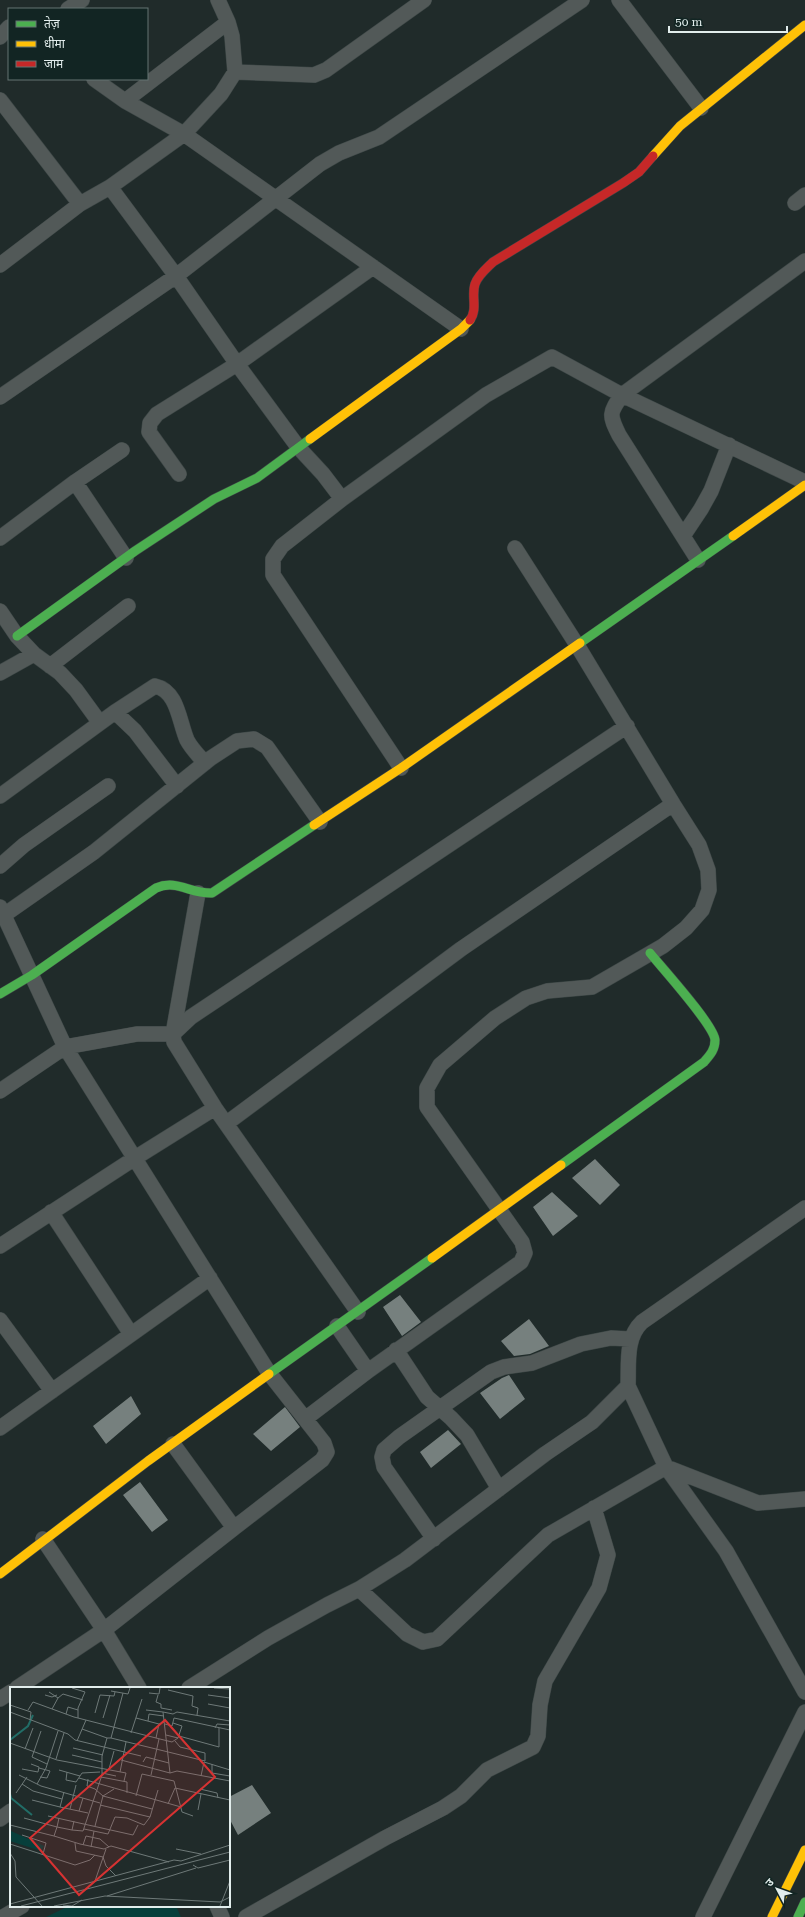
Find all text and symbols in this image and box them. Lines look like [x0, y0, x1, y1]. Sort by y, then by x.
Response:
legend [8, 8, 148, 80]
scale bar [669, 8, 787, 34]
text: 50 m [675, 15, 702, 29]
text: तेज़ [44, 16, 61, 31]
text: धीमा [44, 36, 66, 51]
text: जाम [44, 57, 64, 71]
inset map [10, 1687, 230, 1907]
north arrow [757, 1869, 797, 1909]
text: उ [763, 1876, 777, 1889]

